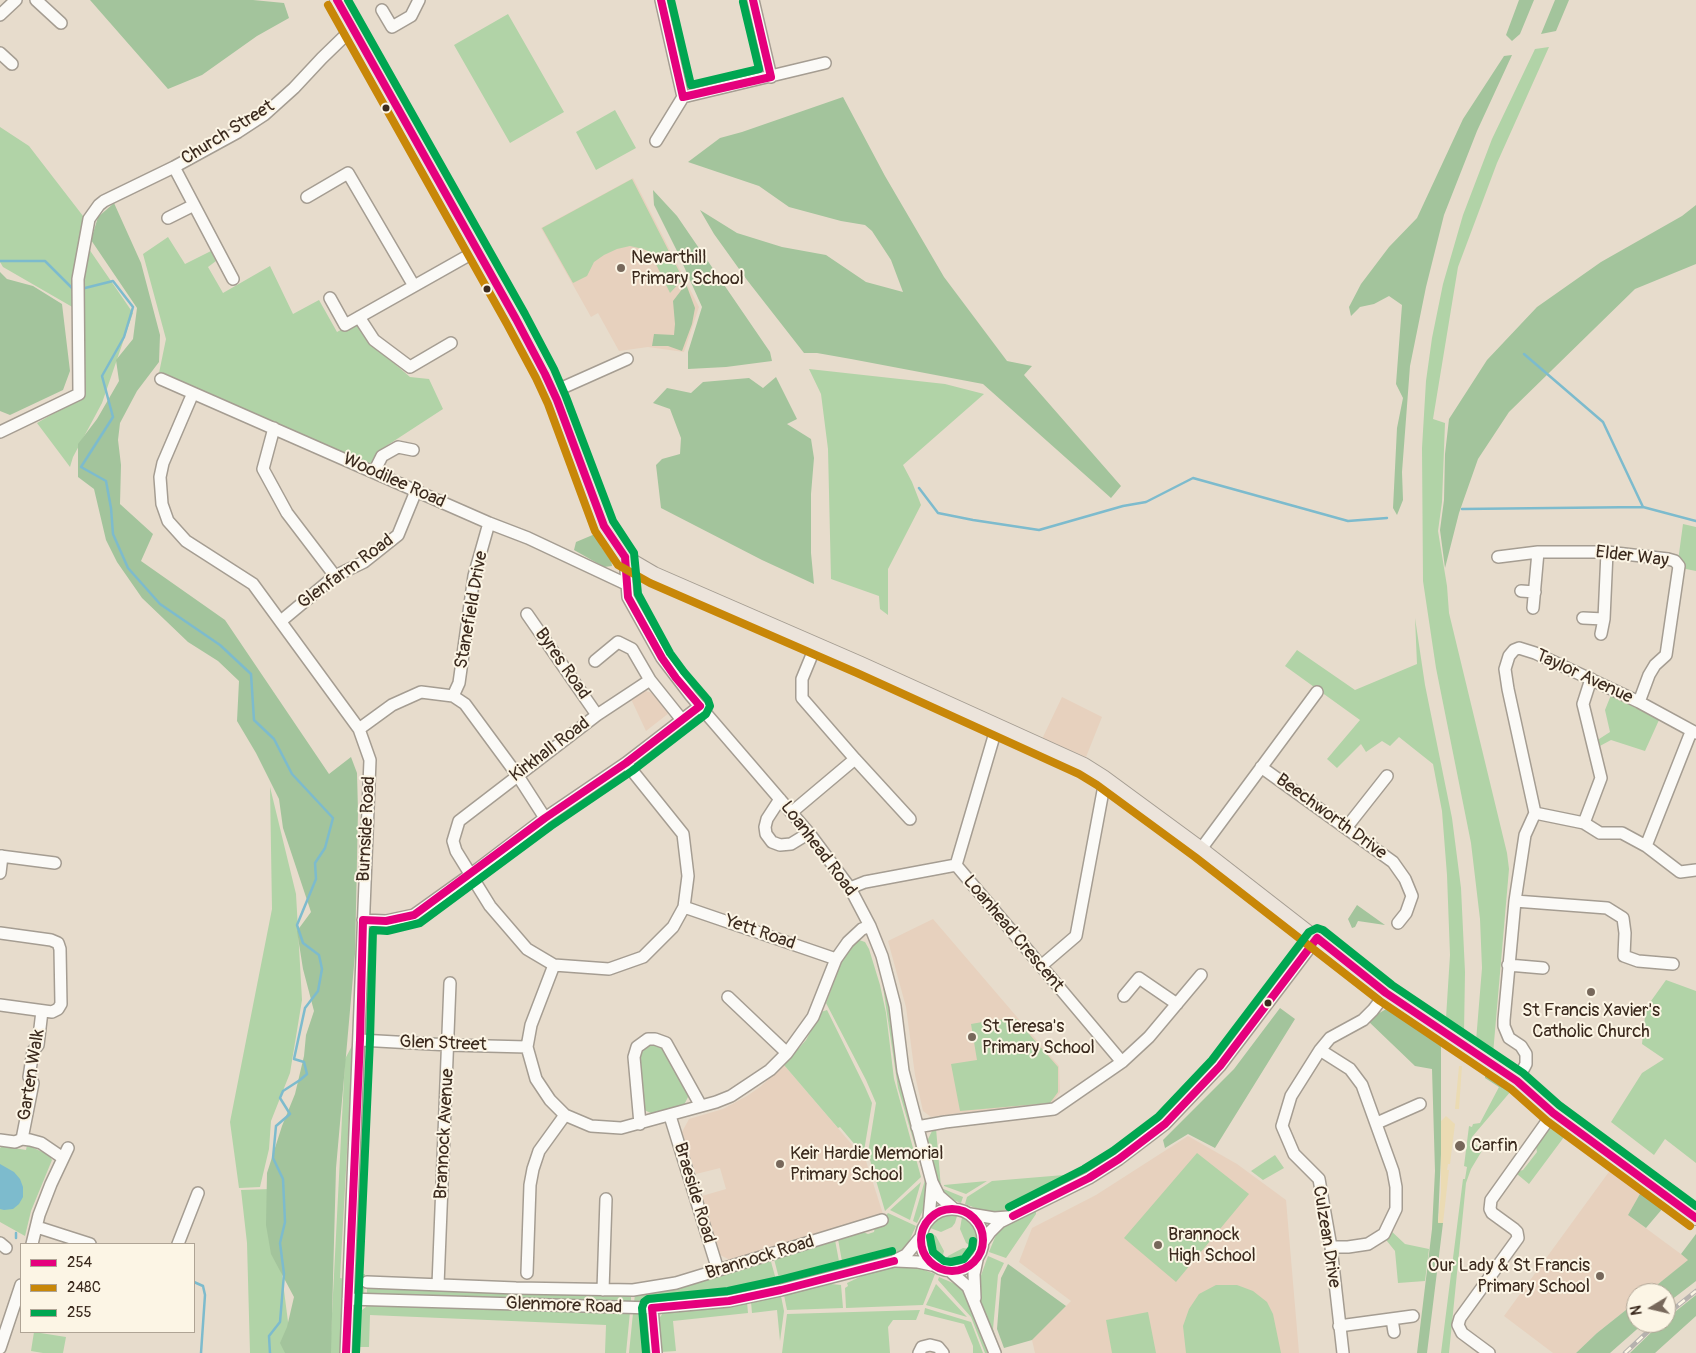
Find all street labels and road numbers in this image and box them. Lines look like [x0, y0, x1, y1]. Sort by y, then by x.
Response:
street label: Church Street [178, 96, 278, 170]
street label: Woodilee Road [339, 449, 449, 513]
street label: Glenfarm Road [294, 530, 398, 614]
street label: Elder Way [1594, 542, 1670, 572]
street label: Stanefield Drive [451, 549, 493, 671]
street label: Byres Road [530, 624, 594, 704]
street label: Taylor Avenue [1532, 645, 1636, 709]
street label: Kirkhall Road [506, 713, 594, 787]
street label: Beechworth Drive [1271, 770, 1391, 864]
street label: Burnside Road [353, 776, 381, 882]
street label: Loanhead Road [775, 797, 861, 901]
street label: Loanhead Crescent [958, 871, 1068, 997]
street label: Yett Road [722, 911, 798, 955]
street label: Garten Walk [14, 1028, 50, 1122]
street label: Glen Street [399, 1032, 487, 1056]
street label: Brannock Avenue [431, 1068, 459, 1200]
street label: Braeside Road [668, 1140, 720, 1246]
street label: Culzean Drive [1307, 1184, 1345, 1290]
street label: Brannock Road [703, 1231, 817, 1285]
street label: Glenmore Road [505, 1293, 623, 1319]

